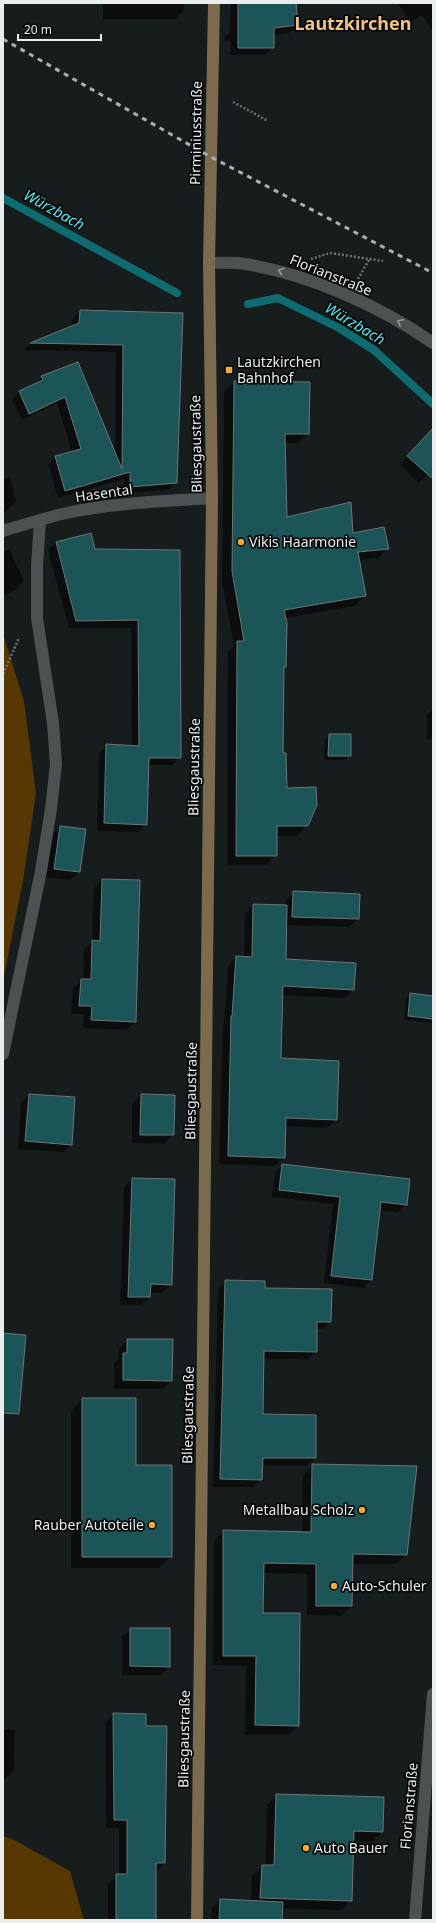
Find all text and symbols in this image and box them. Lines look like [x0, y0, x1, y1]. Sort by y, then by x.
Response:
district label: Lautzkirchen [295, 11, 411, 35]
scale bar [18, 16, 101, 42]
text: 20 m [24, 21, 52, 38]
street label: Pirminiusstraße [185, 81, 206, 185]
water label: Würzbach [20, 184, 89, 234]
street label: Florianstraße [287, 249, 375, 300]
one-way arrow [277, 267, 284, 276]
water label: Würzbach [322, 297, 389, 349]
one-way arrow [397, 319, 405, 327]
place label: Lautzkirchen Bahnhof [237, 352, 321, 387]
marker: Lautzkirchen Bahnhof [224, 365, 234, 375]
street label: Bliesgaustraße [185, 395, 206, 493]
street label: Hasental [74, 479, 134, 506]
place label: Vikis Haarmonie [249, 532, 356, 551]
marker: Vikis Haarmonie [236, 537, 246, 547]
street label: Bliesgaustraße [183, 718, 204, 816]
street label: Bliesgaustraße [180, 1042, 201, 1140]
street label: Bliesgaustraße [177, 1366, 198, 1464]
place label: Metallbau Scholz [243, 1500, 354, 1519]
marker: Metallbau Scholz [357, 1505, 367, 1515]
place label: Rauber Autoteile [34, 1515, 144, 1534]
marker: Rauber Autoteile [147, 1520, 157, 1530]
place label: Auto-Schuler [342, 1576, 427, 1595]
marker: Auto-Schuler [329, 1581, 339, 1591]
street label: Bliesgaustraße [173, 1690, 194, 1788]
street label: Florianstraße [395, 1762, 422, 1850]
place label: Auto Bauer [314, 1838, 388, 1857]
marker: Auto Bauer [301, 1843, 311, 1853]

